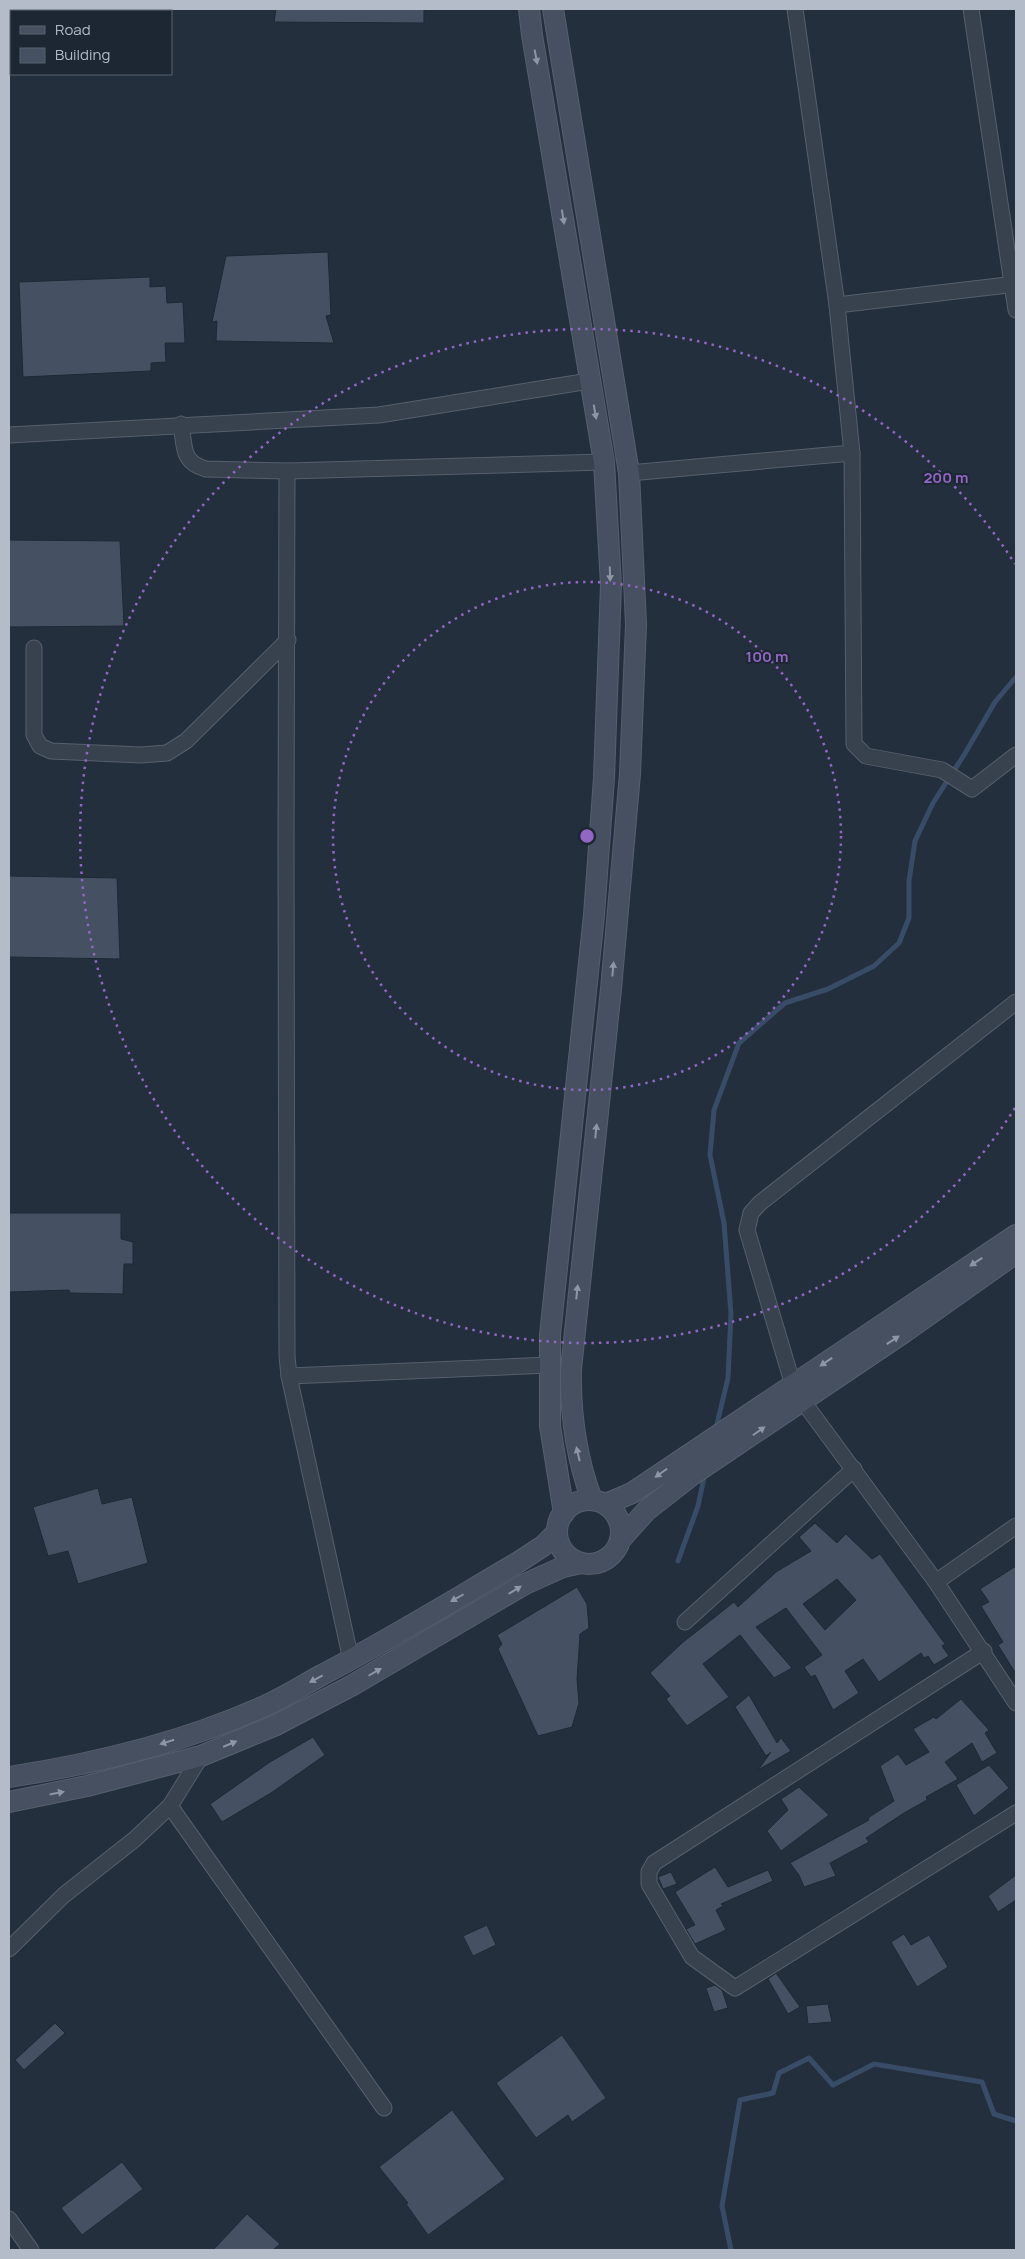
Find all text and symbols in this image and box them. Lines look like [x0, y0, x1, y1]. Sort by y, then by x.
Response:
legend [10, 10, 172, 75]
text: Road [55, 19, 91, 40]
text: Building [55, 44, 110, 65]
one-way arrow [532, 49, 540, 65]
one-way arrow [560, 209, 568, 225]
one-way arrow [591, 404, 599, 420]
text: 200 m [923, 467, 969, 488]
one-way arrow [607, 566, 615, 582]
text: 100 m [746, 646, 788, 667]
centre of rings [578, 827, 596, 845]
one-way arrow [609, 961, 617, 977]
one-way arrow [592, 1122, 600, 1138]
one-way arrow [969, 1257, 982, 1267]
one-way arrow [574, 1284, 582, 1300]
one-way arrow [886, 1335, 900, 1344]
one-way arrow [819, 1357, 833, 1367]
one-way arrow [752, 1426, 766, 1436]
one-way arrow [574, 1446, 582, 1461]
one-way arrow [655, 1468, 668, 1478]
one-way arrow [509, 1585, 522, 1594]
one-way arrow [451, 1594, 464, 1603]
one-way arrow [369, 1668, 382, 1677]
one-way arrow [309, 1674, 323, 1683]
one-way arrow [159, 1738, 174, 1746]
one-way arrow [223, 1740, 237, 1748]
one-way arrow [49, 1788, 65, 1796]

